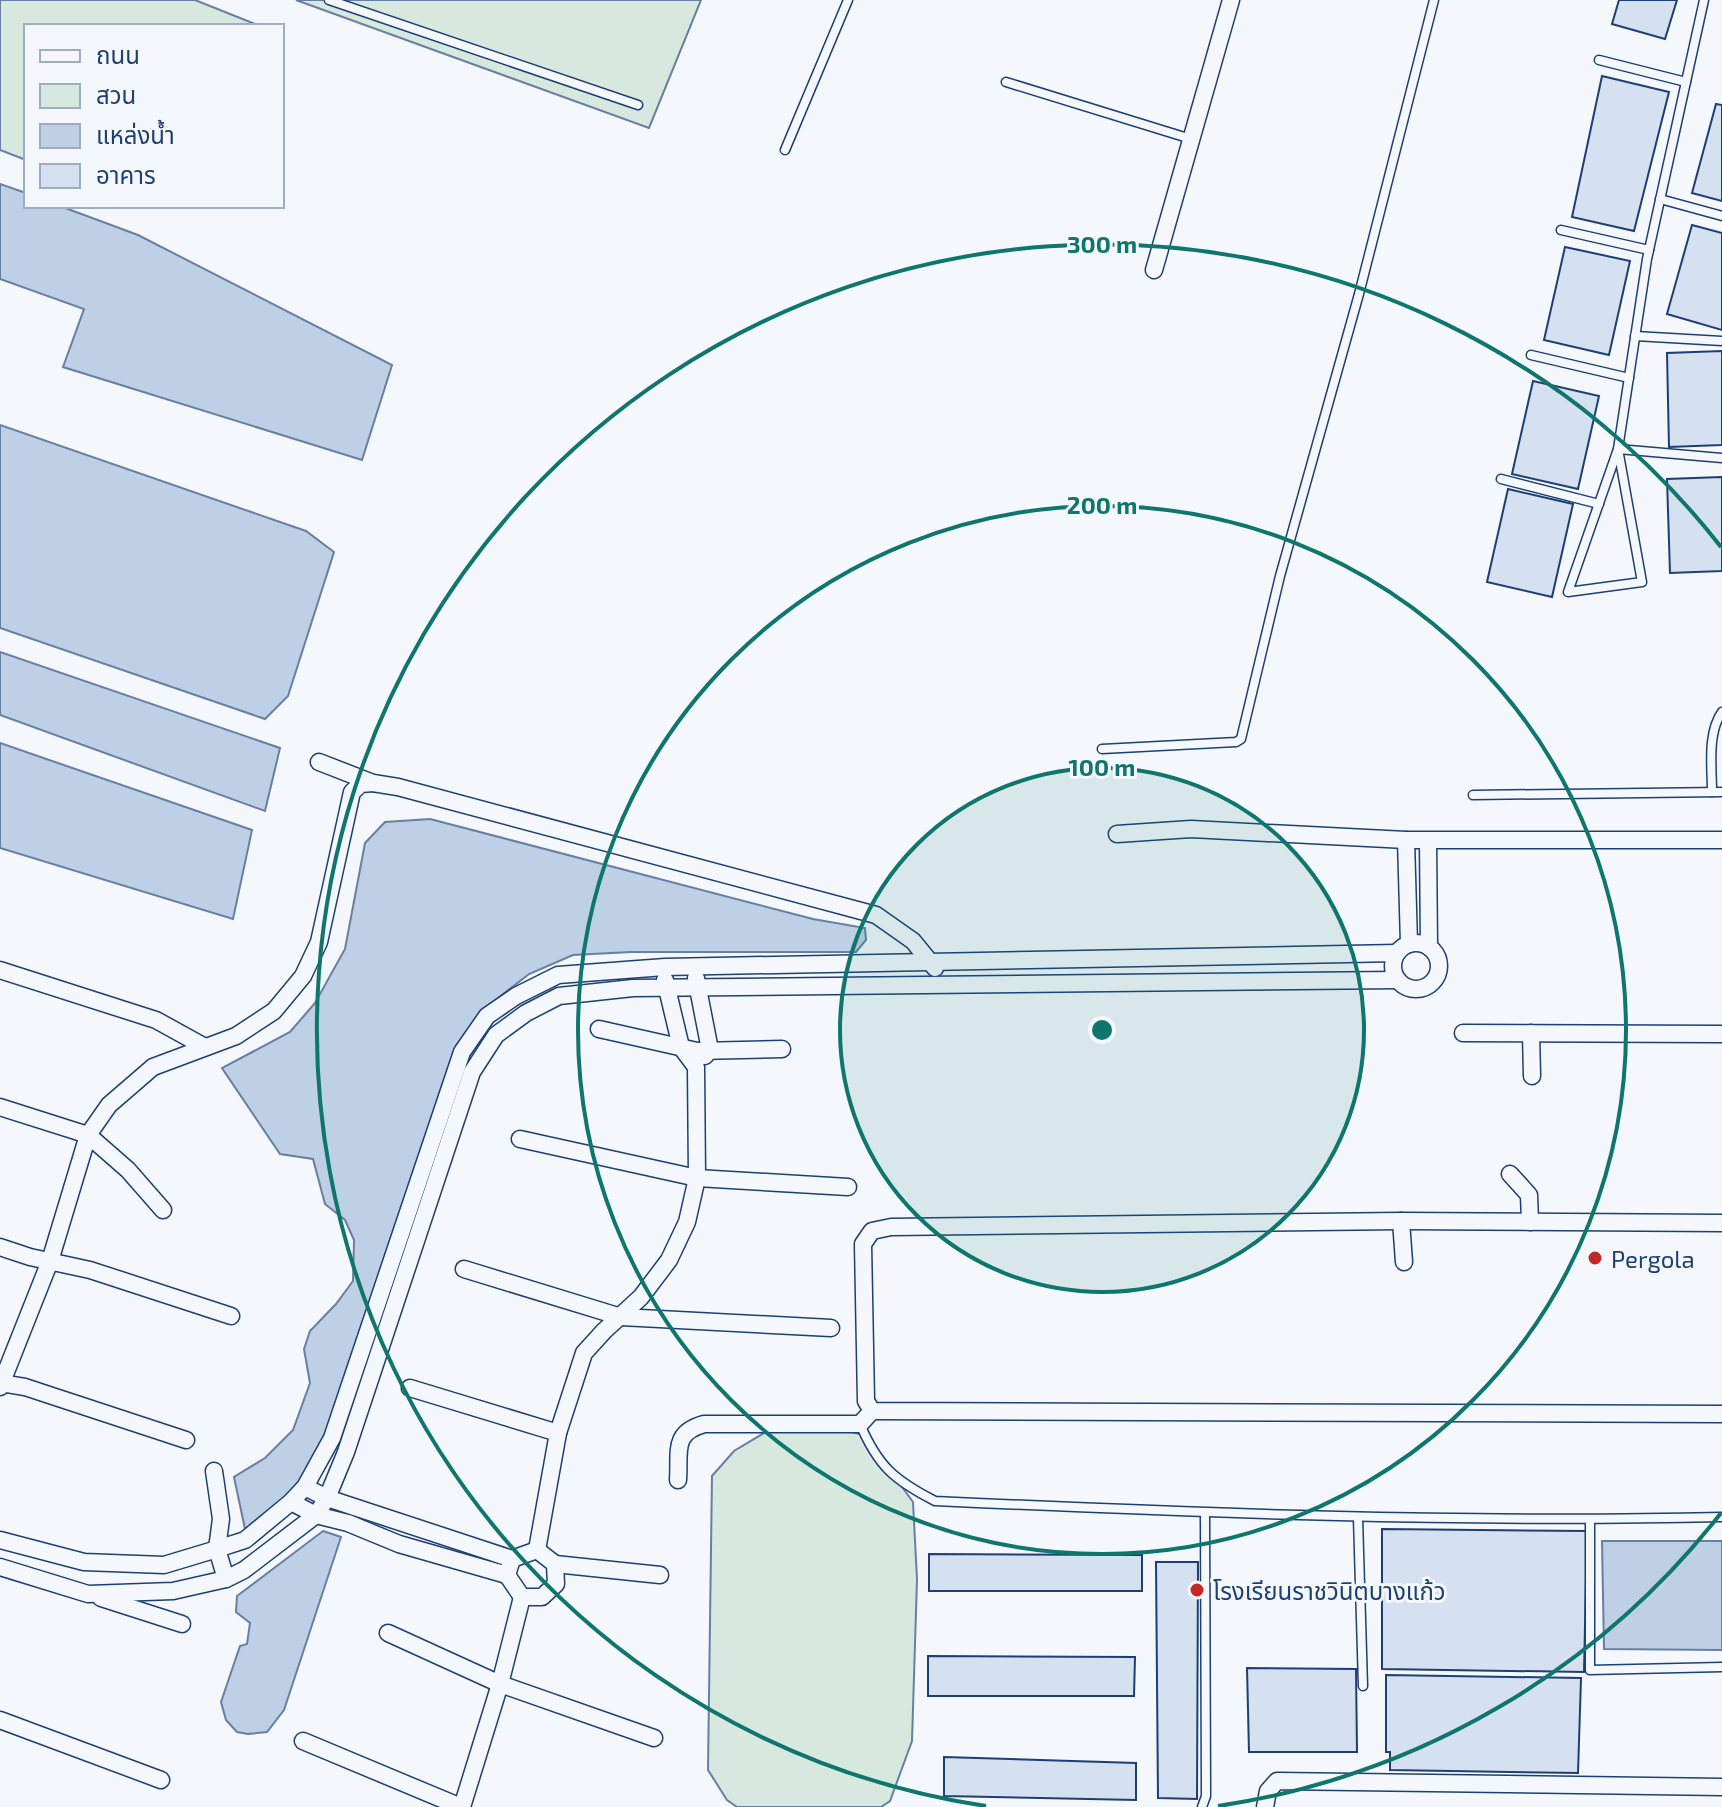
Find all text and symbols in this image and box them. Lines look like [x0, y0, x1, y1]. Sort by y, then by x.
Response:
legend [24, 24, 284, 208]
text: ถนน [96, 40, 140, 69]
text: สวน [96, 80, 136, 109]
text: แหล่งน้ำ [96, 119, 175, 149]
text: อาคาร [96, 160, 156, 189]
text: 300 m [1067, 229, 1137, 258]
text: 200 m [1067, 490, 1137, 519]
text: 100 m [1069, 752, 1135, 781]
centre of rings [1088, 1016, 1116, 1044]
place label: Pergola [1611, 1244, 1695, 1273]
marker: Pergola [1586, 1249, 1604, 1267]
place label: โรงเรียนราชวินิตบางแก้ว [1213, 1576, 1446, 1605]
marker: โรงเรียนราชวินิตบางแก้ว [1188, 1581, 1206, 1599]

